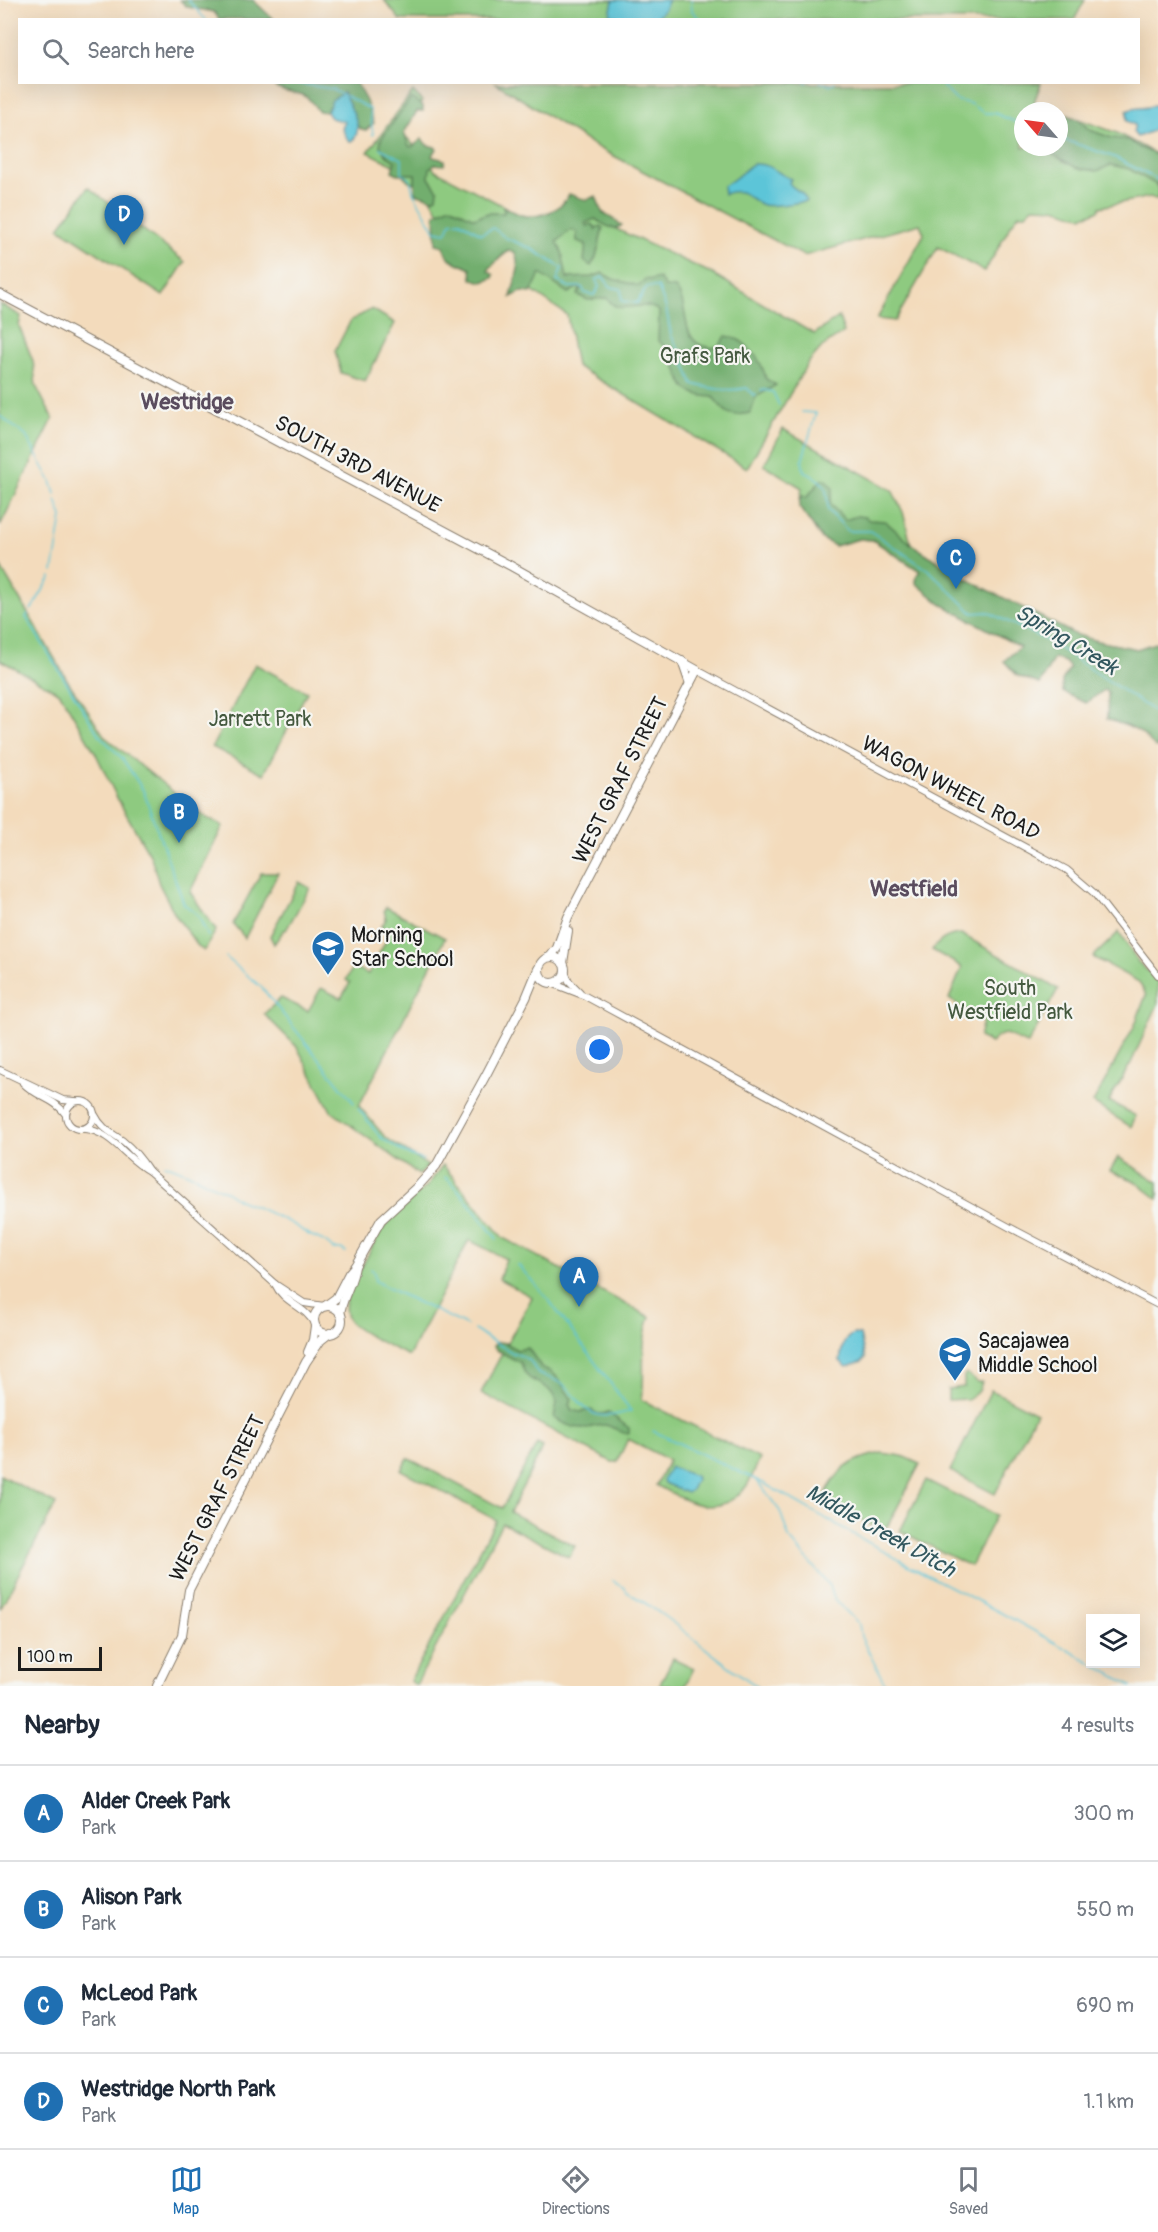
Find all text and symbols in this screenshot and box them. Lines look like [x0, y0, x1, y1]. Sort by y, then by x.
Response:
search box [18, 18, 1140, 84]
icon: search [39, 35, 72, 68]
text: Search here [87, 37, 194, 65]
north arrow [1014, 102, 1068, 156]
pin: D [104, 196, 144, 245]
park label: Grafs Park [660, 343, 750, 370]
district label: Westridge [141, 388, 234, 416]
street label: SOUTH 3RD AVENUE [270, 409, 446, 520]
pin: C [936, 540, 976, 589]
water label: Spring Creek [1010, 598, 1125, 682]
street label: WEST GRAF STREET [567, 692, 674, 868]
park label: Jarrett Park [208, 706, 312, 733]
street label: WAGON WHEEL ROAD [857, 730, 1045, 847]
pin: B [160, 794, 198, 843]
district label: Westfield [870, 875, 958, 903]
place label: Morning Star School [351, 922, 454, 973]
school or university icon: Morning Star School [310, 929, 346, 976]
park label: South Westfield Park [947, 975, 1073, 1026]
your location [585, 1035, 614, 1064]
pin: A [560, 1258, 598, 1307]
place label: Sacajawea Middle School [978, 1328, 1098, 1379]
school or university icon: Sacajawea Middle School [937, 1335, 973, 1382]
street label: WEST GRAF STREET [164, 1410, 271, 1586]
water label: Middle Creek Ditch [801, 1478, 962, 1584]
map controls [1086, 1614, 1140, 1668]
button: layers [1086, 1614, 1140, 1668]
scale bar [18, 1644, 102, 1672]
text: 100 m [27, 1647, 73, 1667]
text: Nearby [24, 1709, 100, 1741]
text: 4 results [1061, 1713, 1134, 1738]
text: Alder Creek Park [81, 1787, 230, 1815]
text: A [37, 1801, 50, 1826]
text: 300 m [1073, 1801, 1134, 1826]
text: Park [81, 1815, 116, 1840]
text: Alison Park [81, 1883, 182, 1911]
text: B [38, 1897, 49, 1922]
text: 550 m [1077, 1897, 1134, 1922]
text: Park [81, 1911, 116, 1936]
text: McLeod Park [81, 1979, 197, 2007]
text: C [37, 1993, 50, 2018]
text: 690 m [1076, 1993, 1134, 2018]
text: Park [81, 2007, 116, 2032]
text: Westridge North Park [81, 2075, 275, 2103]
text: D [37, 2089, 50, 2114]
text: 1.1 km [1084, 2089, 1134, 2114]
text: Park [81, 2103, 116, 2128]
tab: Map [170, 2163, 203, 2219]
tab: Directions [542, 2163, 610, 2219]
tab: Saved [949, 2163, 988, 2219]

